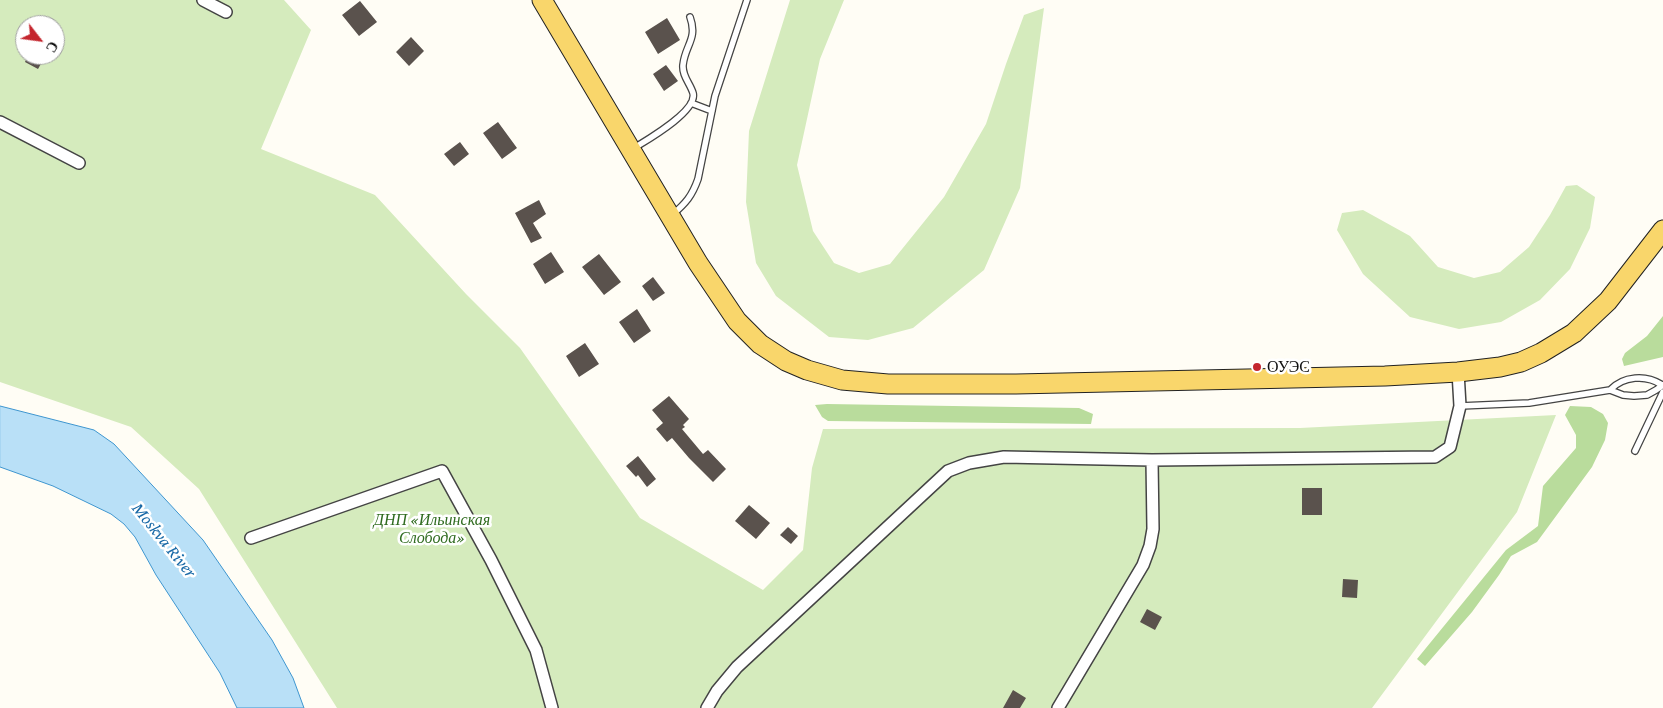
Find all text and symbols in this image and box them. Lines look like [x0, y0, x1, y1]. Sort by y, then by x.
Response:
north arrow [15, 15, 65, 65]
text: С [43, 39, 62, 55]
place label: ОУЭС [1267, 357, 1310, 377]
marker: ОУЭС [1251, 361, 1263, 373]
water label: Moskva River [127, 498, 201, 582]
park label: ДНП «Ильинская Слобода» [374, 510, 490, 548]

